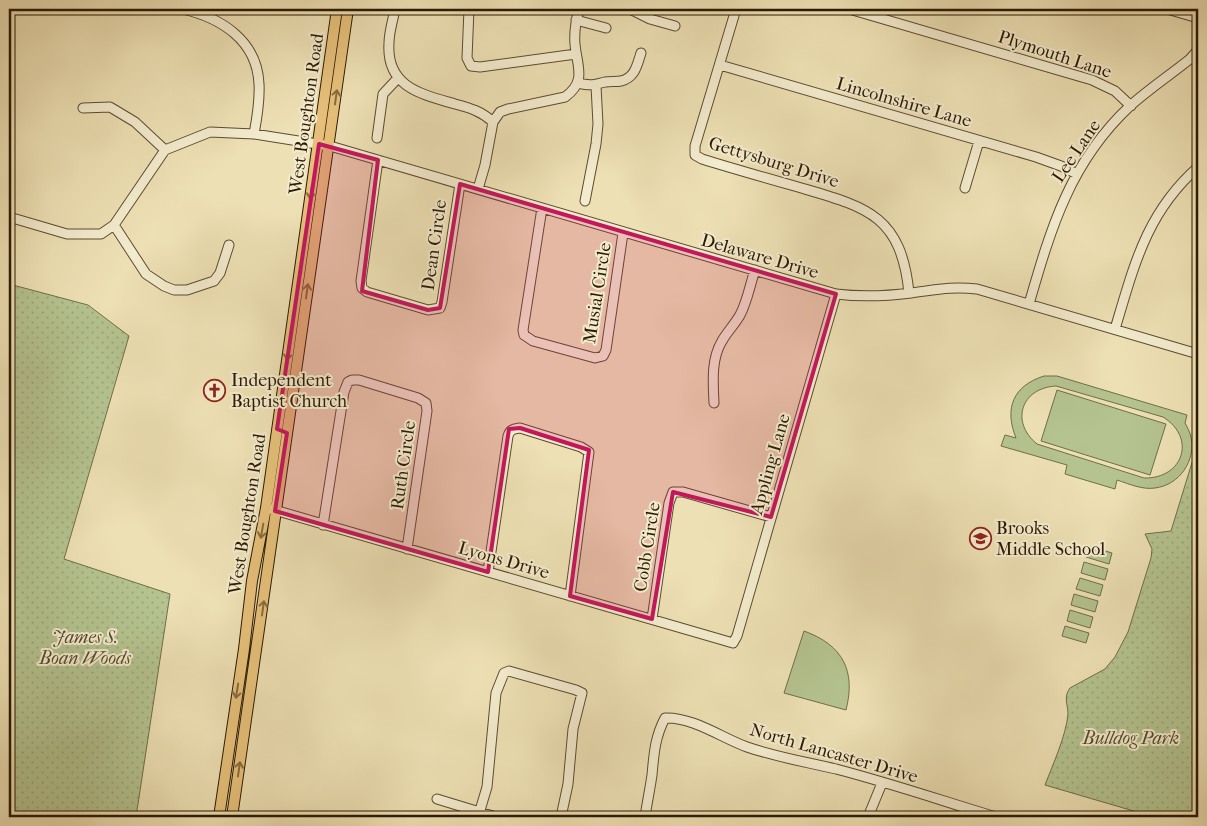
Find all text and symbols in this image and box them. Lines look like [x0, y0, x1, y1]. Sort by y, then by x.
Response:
street label: Plymouth Lane [996, 26, 1114, 83]
street label: West Boughton Road [285, 32, 328, 197]
street label: Lincolnshire Lane [834, 73, 974, 132]
one-way arrow [331, 90, 341, 106]
street label: Lee Lane [1048, 116, 1105, 187]
street label: Gettysburg Drive [706, 133, 842, 192]
one-way arrow [306, 184, 316, 200]
street label: Dean Circle [418, 198, 451, 292]
street label: Delaware Drive [699, 230, 821, 283]
street label: Musial Circle [579, 241, 616, 345]
one-way arrow [303, 284, 313, 300]
one-way arrow [283, 344, 293, 360]
place label: Independent Baptist Church [231, 370, 347, 412]
church icon: Independent Baptist Church [203, 378, 227, 402]
street label: Appling Lane [746, 411, 795, 518]
street label: Ruth Circle [387, 419, 420, 511]
street label: West Boughton Road [224, 432, 271, 597]
street label: Cobb Circle [630, 501, 665, 593]
place label: Brooks Middle School [996, 518, 1105, 560]
one-way arrow [256, 522, 266, 538]
school or university icon: Brooks Middle School [968, 526, 992, 550]
street label: Lyons Drive [456, 537, 552, 584]
one-way arrow [258, 601, 268, 617]
park label: James S. Boan Woods [38, 627, 131, 669]
one-way arrow [232, 683, 242, 699]
street label: North Lancaster Drive [747, 719, 920, 788]
park label: Bulldog Park [1082, 728, 1179, 749]
one-way arrow [234, 761, 244, 777]

